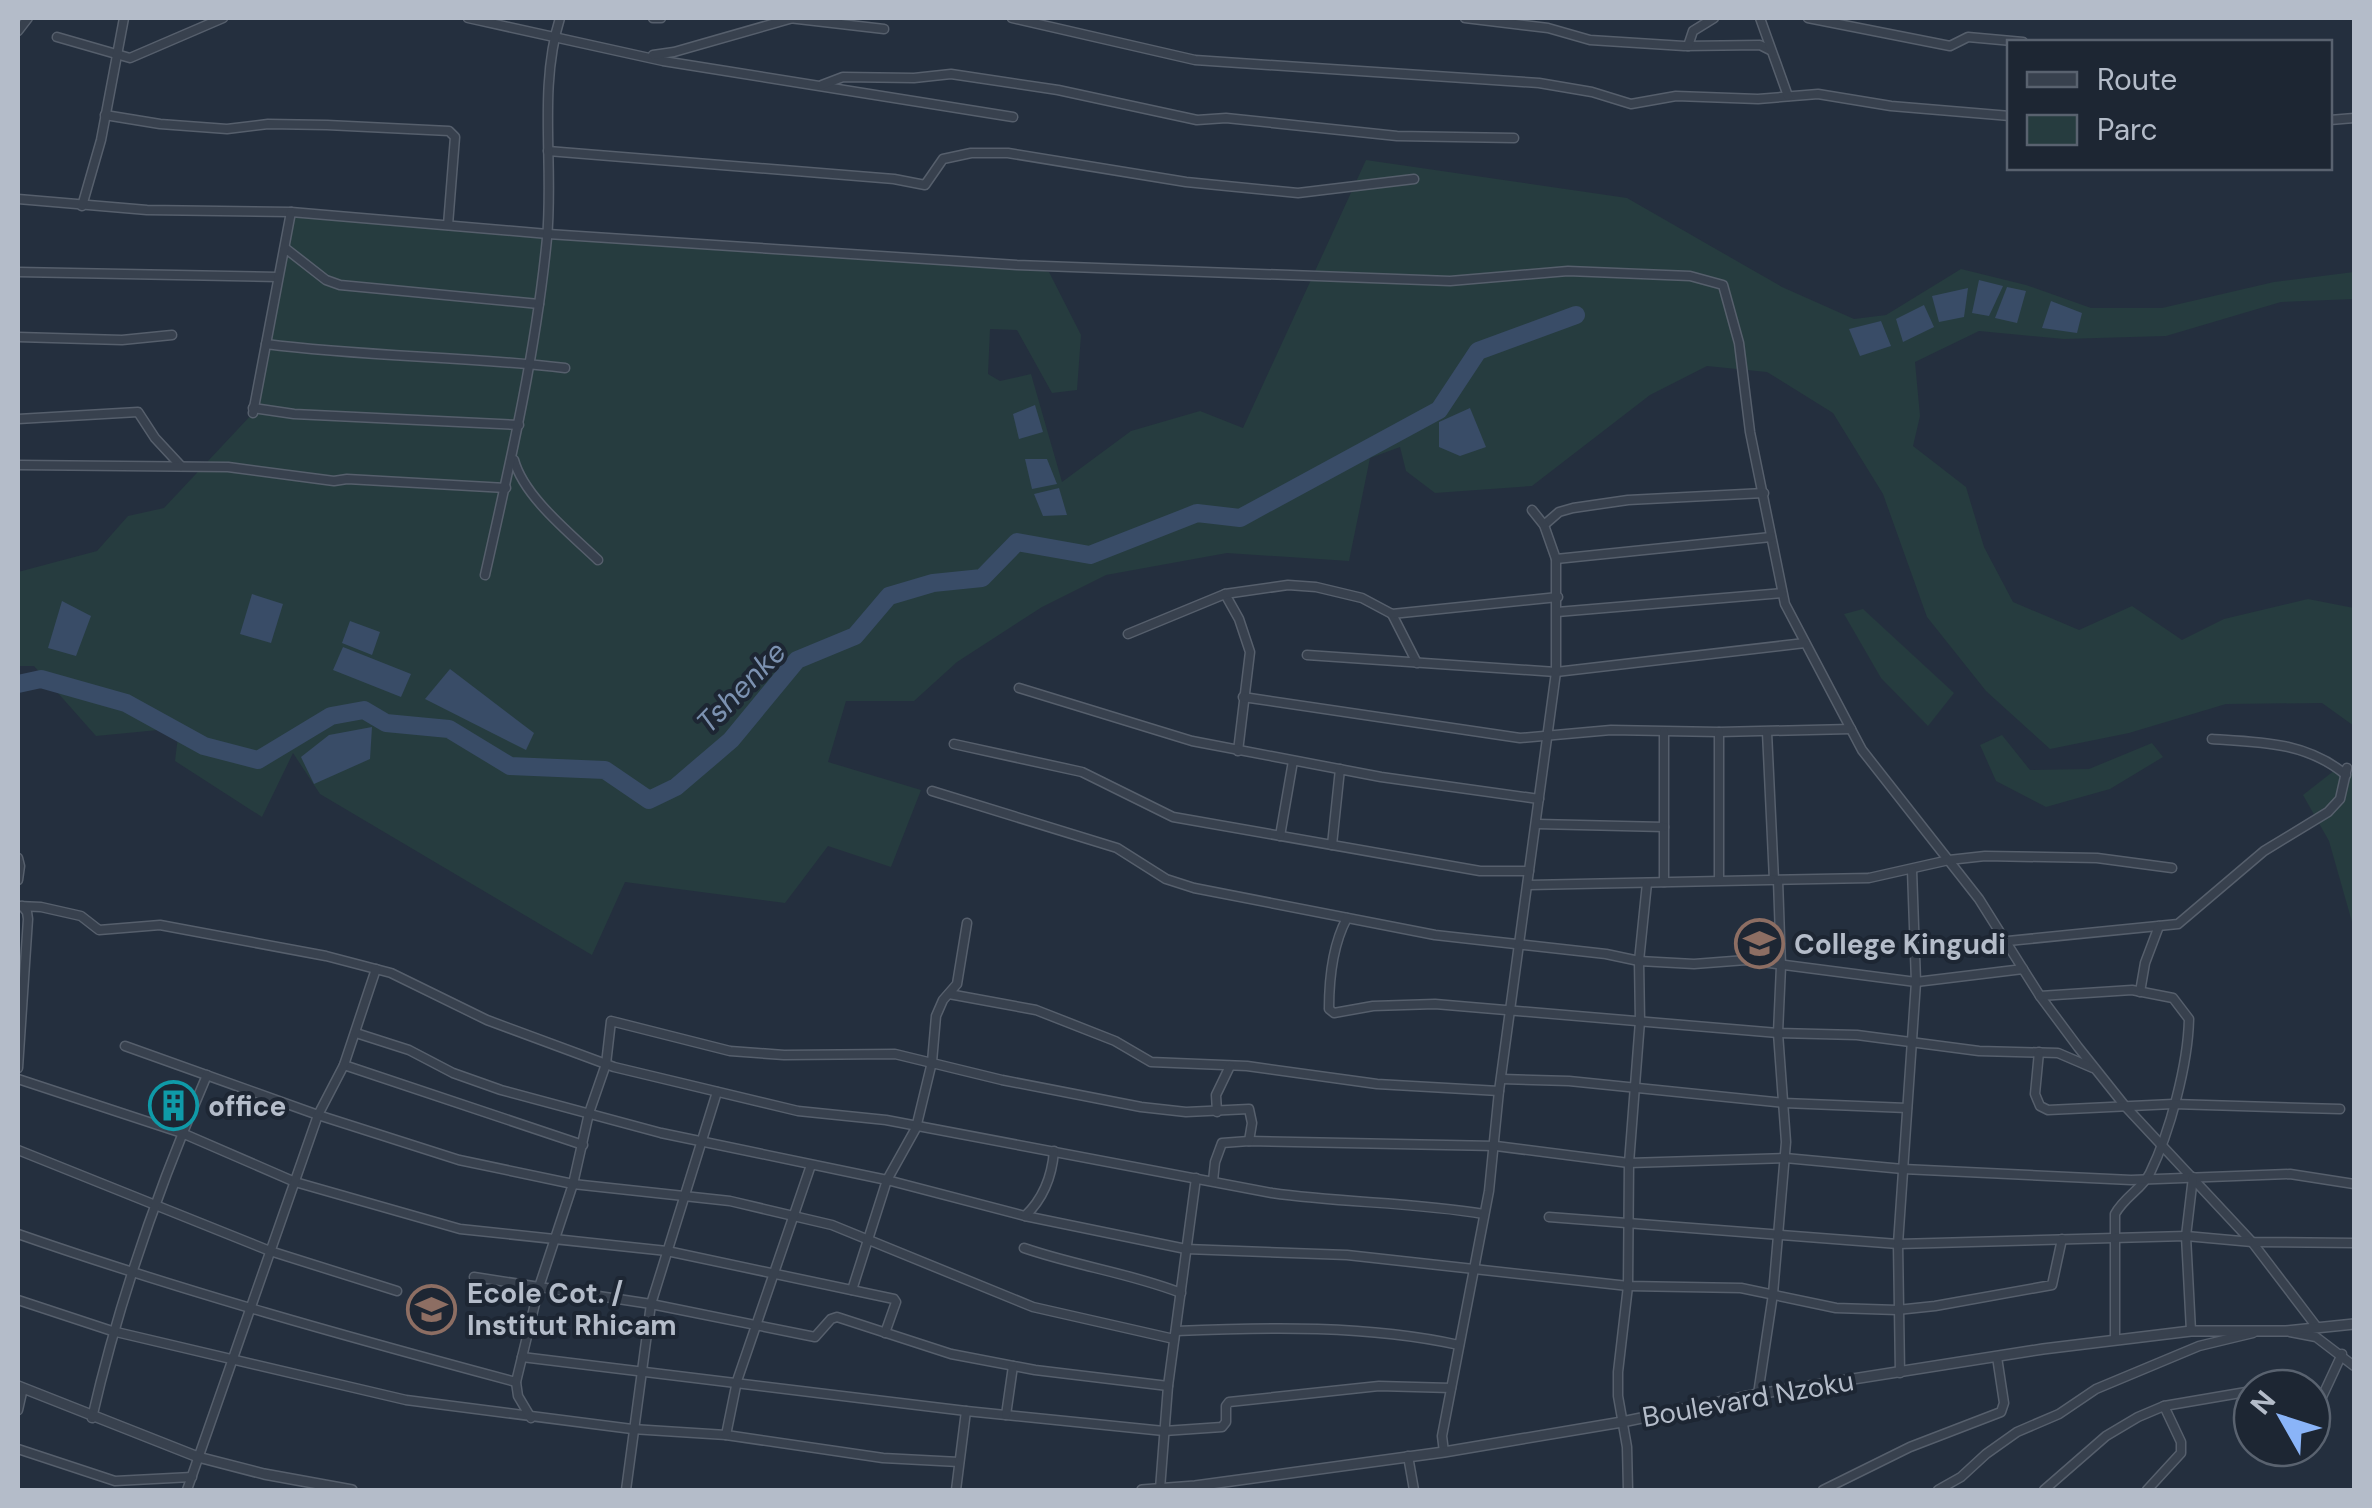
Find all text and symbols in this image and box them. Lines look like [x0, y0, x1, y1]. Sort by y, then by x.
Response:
legend [2007, 40, 2332, 170]
text: Route [2097, 60, 2177, 99]
text: Parc [2097, 110, 2158, 149]
water label: Tshenke [688, 633, 794, 741]
school or university icon: College Kingudi [1733, 918, 1785, 970]
place label: College Kingudi [1794, 926, 2006, 963]
building icon: office [147, 1080, 199, 1132]
place label: office [208, 1088, 286, 1125]
place label: Ecole Cot. / Institut Rhicam [467, 1275, 677, 1344]
school or university icon: Ecole Cot. / Institut Rhicam [406, 1283, 458, 1335]
street label: Boulevard Nzoku [1639, 1362, 1857, 1436]
north arrow [2232, 1368, 2332, 1468]
text: N [2242, 1383, 2284, 1422]

